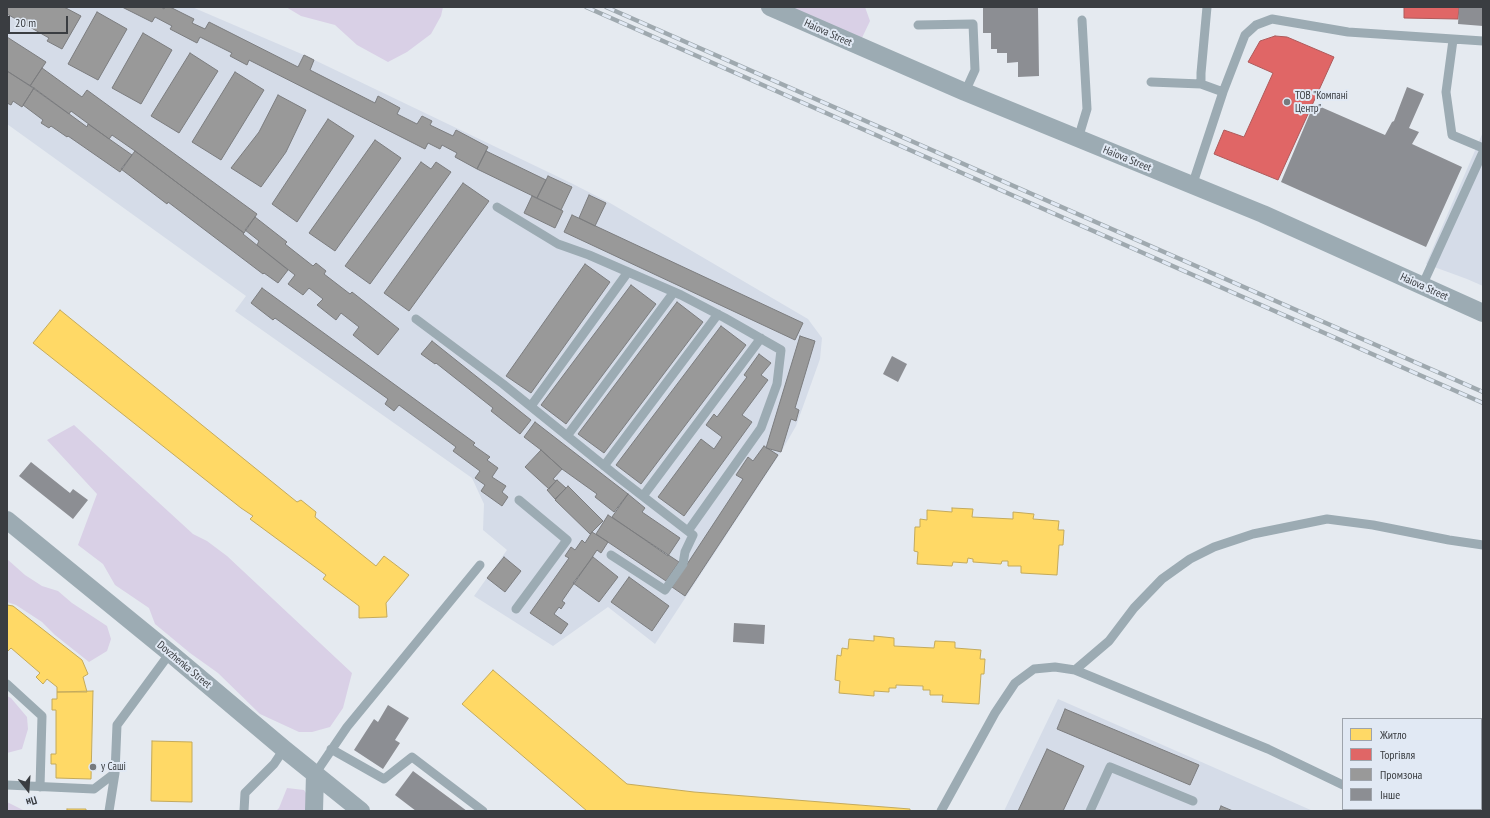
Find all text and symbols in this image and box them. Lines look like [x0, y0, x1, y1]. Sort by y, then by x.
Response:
scale bar [10, 8, 70, 34]
text: 20 m [15, 15, 36, 30]
street label: Haiova Street [802, 17, 854, 49]
place label: ТОВ "Компані Центр" [1295, 89, 1348, 115]
marker: ТОВ "Компані Центр" [1282, 97, 1292, 107]
street label: Haiova Street [1101, 143, 1153, 175]
street label: Haiova Street [1398, 271, 1450, 303]
street label: Dovzhenka Street [154, 639, 214, 691]
legend [1342, 718, 1482, 810]
text: Житло [1380, 727, 1407, 742]
text: Торгівля [1380, 747, 1415, 762]
place label: у Саші [101, 760, 126, 774]
marker: у Саші [88, 762, 98, 772]
text: Промзона [1380, 767, 1422, 782]
north arrow [8, 770, 48, 810]
text: Інше [1380, 787, 1400, 802]
text: Пн [24, 793, 39, 810]

